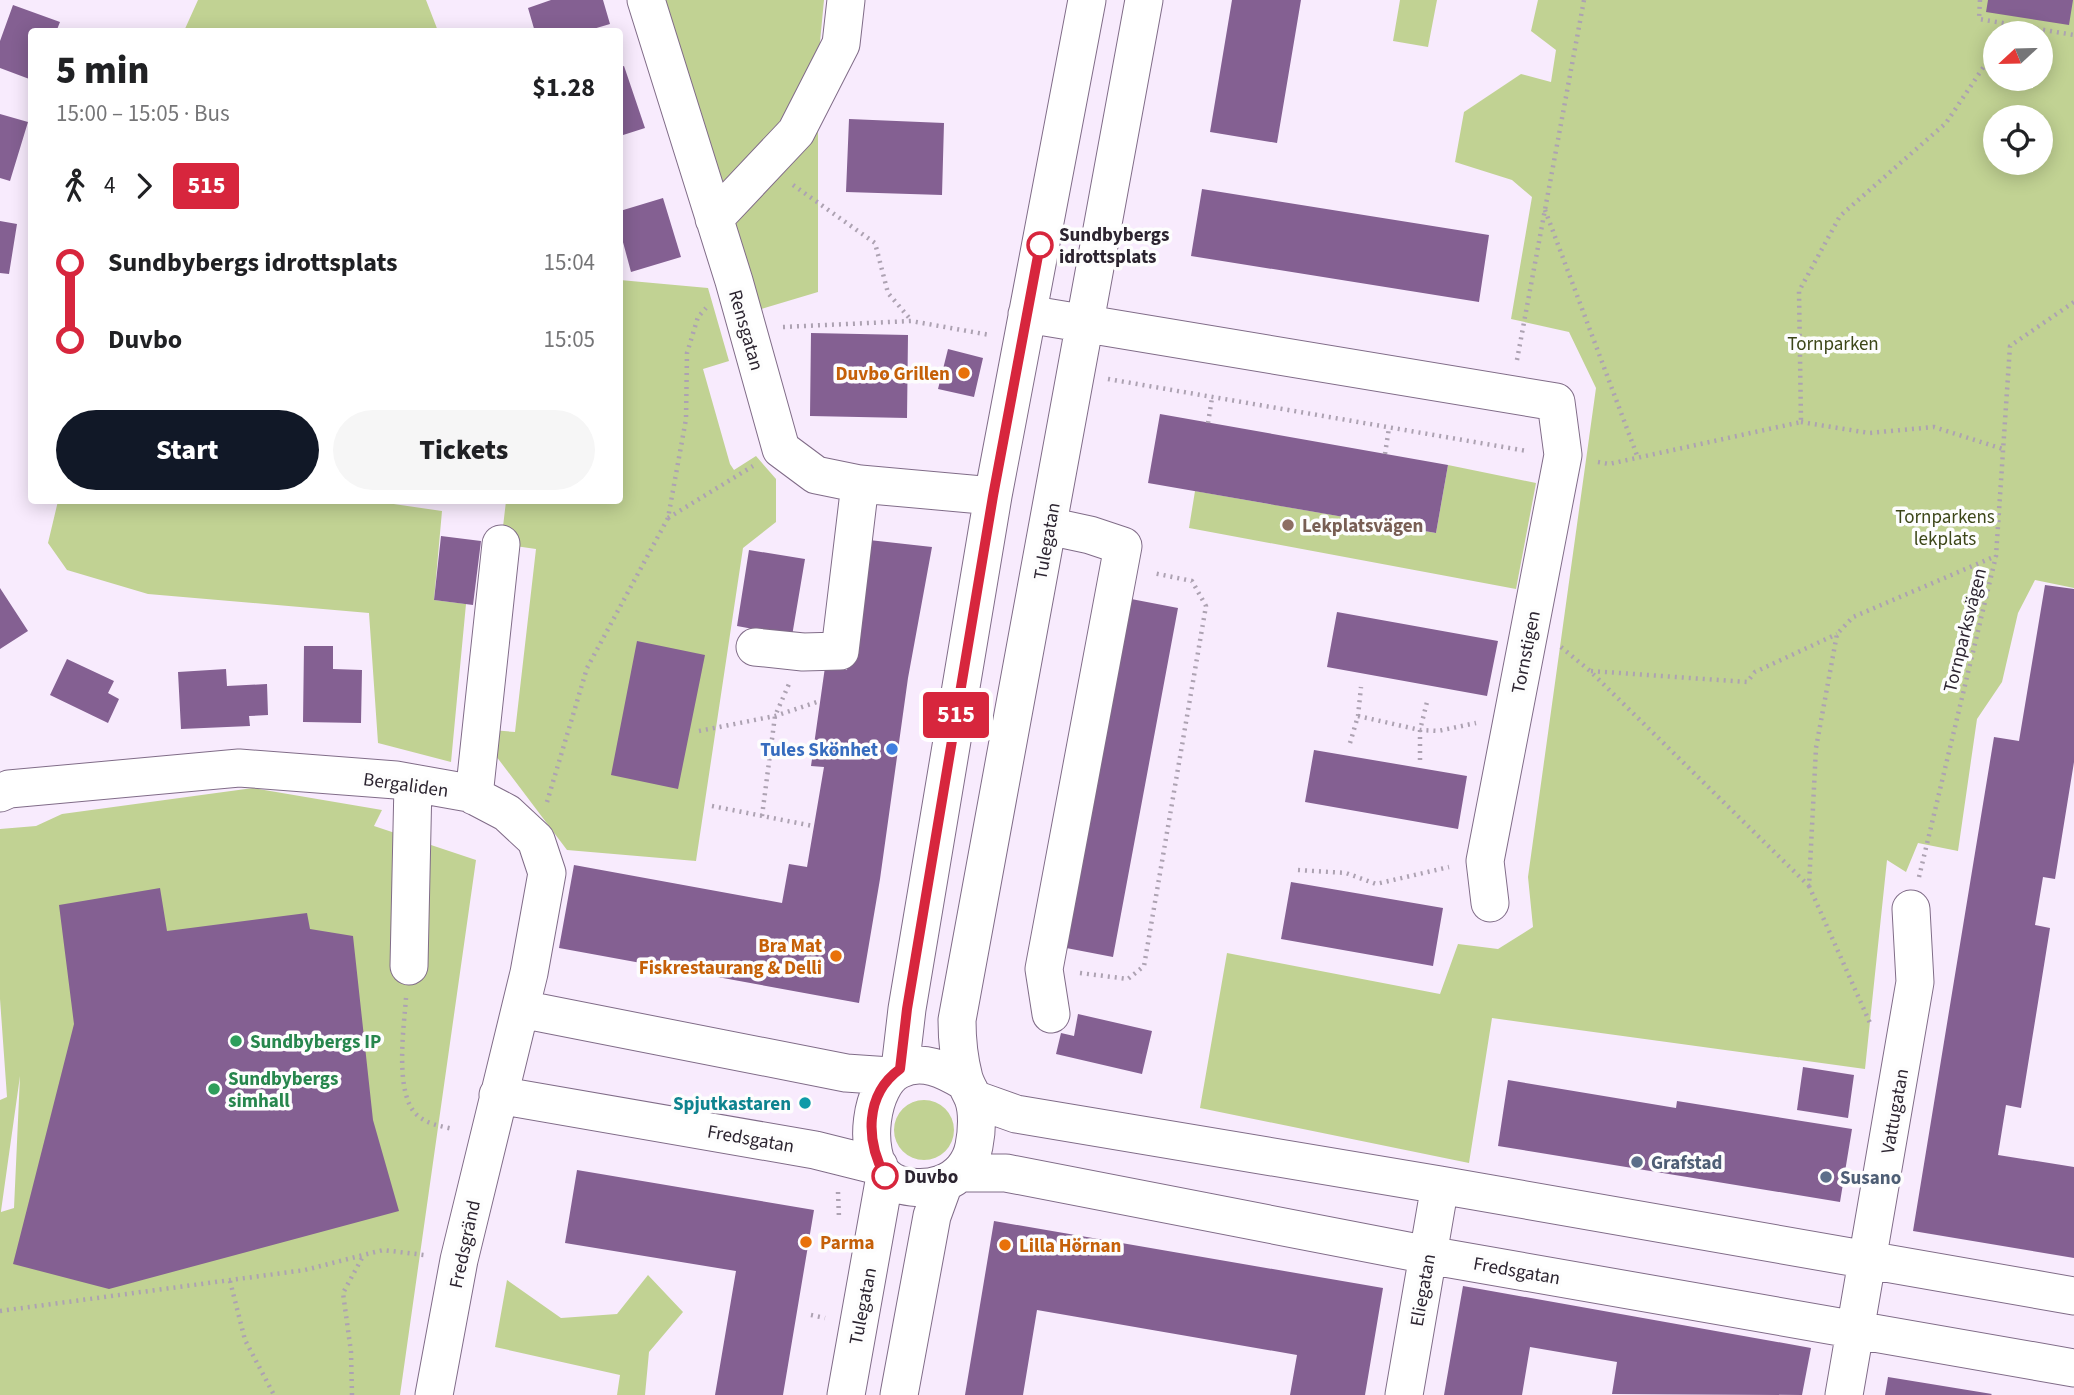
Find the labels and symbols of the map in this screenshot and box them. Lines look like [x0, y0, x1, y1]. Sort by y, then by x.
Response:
north arrow [1983, 21, 2053, 91]
place label: Sundbybergs idrottsplats [1059, 222, 1169, 271]
marker: Sundbybergs idrottsplats [1027, 232, 1053, 258]
street label: Rensgatan [721, 287, 770, 374]
park label: Tornparken [1787, 331, 1879, 358]
place label: Duvbo Grillen [835, 361, 950, 388]
marker: Duvbo Grillen [956, 365, 972, 381]
street label: Tulegatan [1027, 500, 1068, 582]
park label: Tornparkens lekplats [1895, 504, 1995, 553]
place label: Lekplatsvägen [1302, 513, 1423, 540]
marker: Lekplatsvägen [1280, 517, 1296, 533]
street label: Tornparksvägen [1937, 565, 1994, 695]
street label: Tornstigen [1505, 608, 1548, 696]
line badge: 515 [916, 692, 996, 738]
place label: Tules Skönhet [760, 737, 878, 764]
marker: Tules Skönhet [884, 741, 900, 757]
street label: Bergaliden [361, 766, 450, 805]
place label: Bra Mat Fiskrestaurang & Delli [639, 933, 822, 982]
marker: Bra Mat Fiskrestaurang & Delli [828, 948, 844, 964]
place label: Sundbybergs IP [250, 1029, 381, 1056]
marker: Sundbybergs IP [228, 1033, 244, 1049]
place label: Sundbybergs simhall [228, 1066, 338, 1115]
street label: Vattugatan [1875, 1067, 1916, 1156]
marker: Sundbybergs simhall [206, 1081, 222, 1097]
place label: Spjutkastaren [673, 1091, 791, 1118]
marker: Spjutkastaren [797, 1095, 813, 1111]
street label: Fredsgatan [705, 1119, 796, 1160]
place label: Grafstad [1651, 1150, 1722, 1177]
marker: Grafstad [1629, 1154, 1645, 1170]
marker: Duvbo [872, 1163, 898, 1189]
place label: Duvbo [904, 1164, 958, 1191]
place label: Susano [1840, 1165, 1901, 1192]
marker: Susano [1818, 1169, 1834, 1185]
street label: Fredsgränd [443, 1198, 488, 1291]
place label: Parma [820, 1230, 875, 1257]
place label: Lilla Hörnan [1019, 1233, 1121, 1260]
marker: Parma [798, 1234, 814, 1250]
marker: Lilla Hörnan [997, 1237, 1013, 1253]
street label: Fredsgatan [1471, 1251, 1562, 1292]
street label: Eliegatan [1404, 1252, 1443, 1329]
street label: Tulegatan [843, 1265, 884, 1347]

